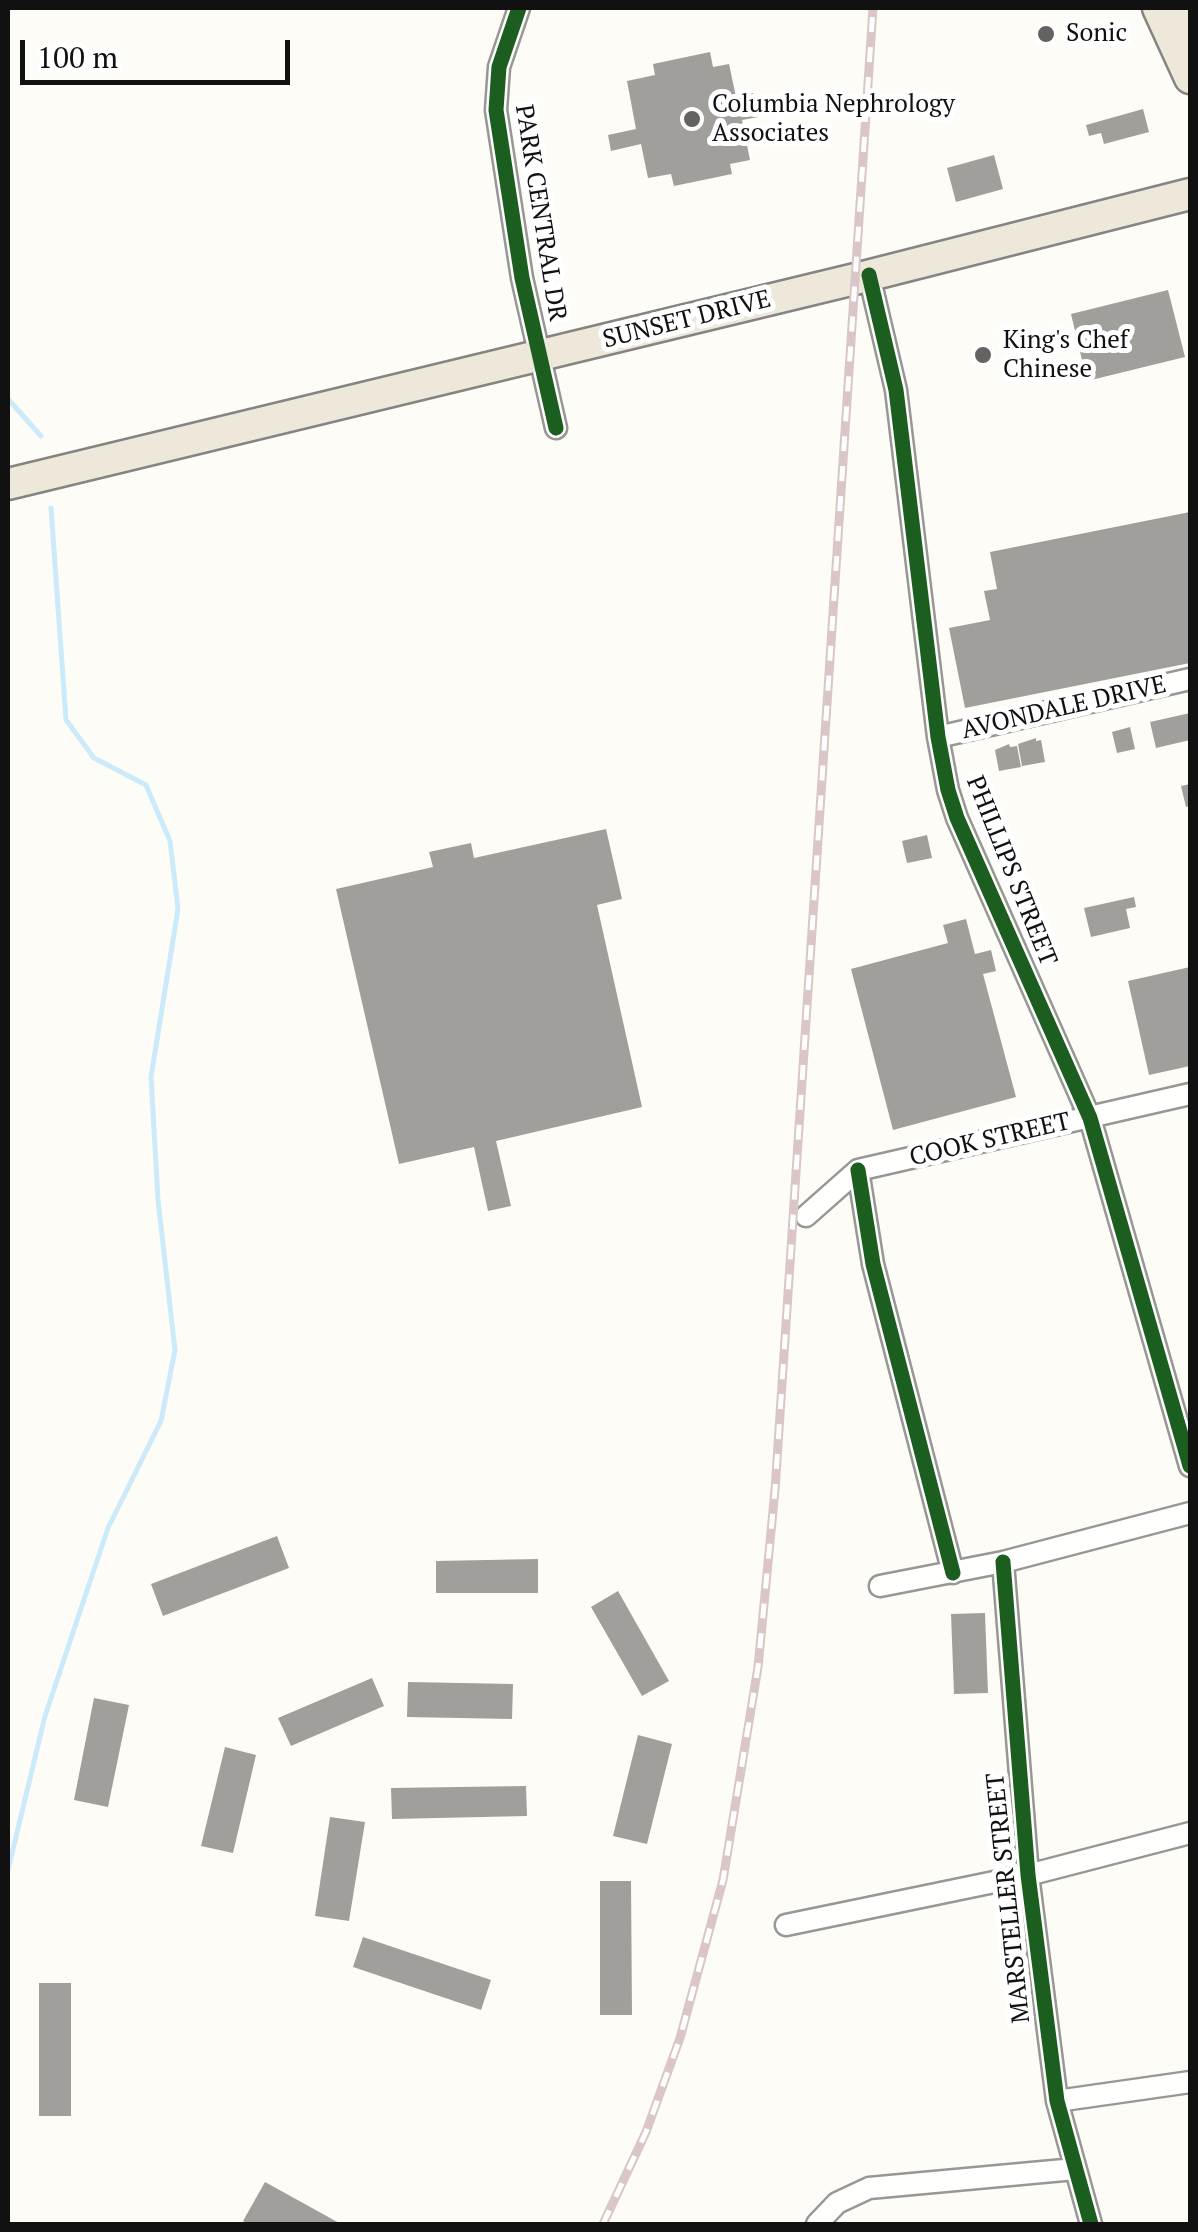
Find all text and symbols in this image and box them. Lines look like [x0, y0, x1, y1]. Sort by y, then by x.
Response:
place label: Sonic [1066, 19, 1127, 49]
scale bar [25, 20, 295, 82]
marker: Sonic [1035, 23, 1057, 45]
text: 100 m [37, 37, 118, 77]
place label: Columbia Nephrology Associates [712, 90, 955, 149]
street label: PARK CENTRAL DR [508, 102, 572, 324]
marker: Columbia Nephrology Associates [681, 108, 703, 130]
street label: SUNSET DRIVE [600, 285, 774, 355]
place label: King's Chef Chinese [1003, 326, 1128, 385]
marker: King's Chef Chinese [972, 344, 994, 366]
street label: AVONDALE DRIVE [959, 670, 1169, 746]
street label: PHILLIPS STREET [959, 772, 1063, 970]
street label: COOK STREET [907, 1107, 1073, 1173]
street label: MARSTELLER STREET [981, 1771, 1037, 2025]

